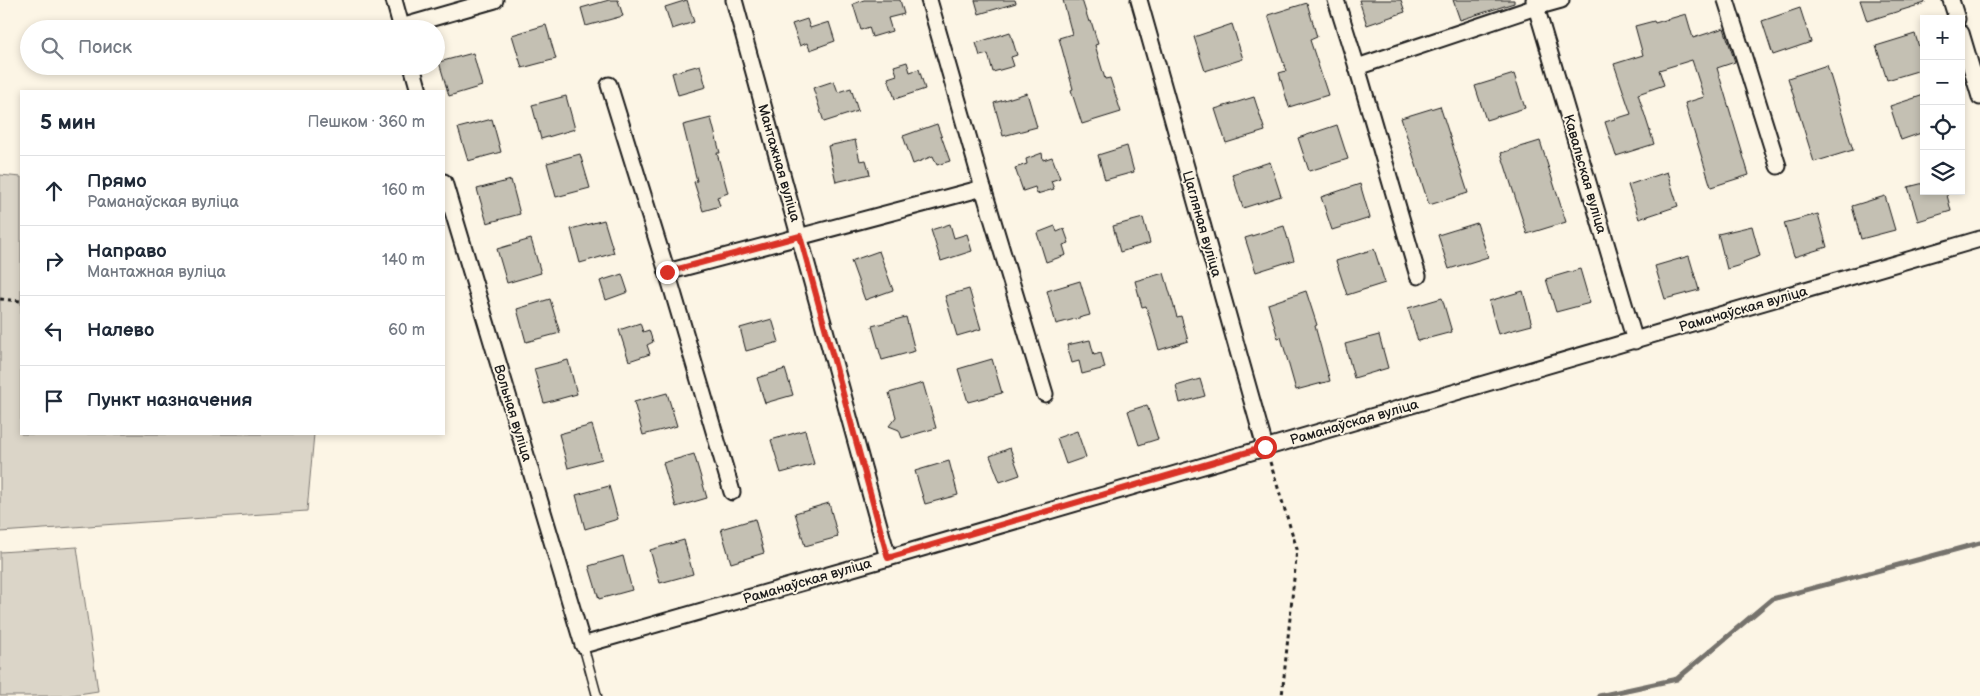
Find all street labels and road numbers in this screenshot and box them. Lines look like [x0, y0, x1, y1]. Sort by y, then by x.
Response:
street label: Мантажная вуліца [754, 102, 804, 224]
street label: Кавальская вуліца [1560, 112, 1610, 236]
street label: Цагляная вуліца [1179, 169, 1225, 280]
street label: Раманаўская вуліца [1677, 282, 1810, 335]
street label: Вольная вуліца [490, 363, 536, 464]
street label: Раманаўская вуліца [1288, 395, 1421, 448]
street label: Раманаўская вуліца [741, 554, 874, 607]

